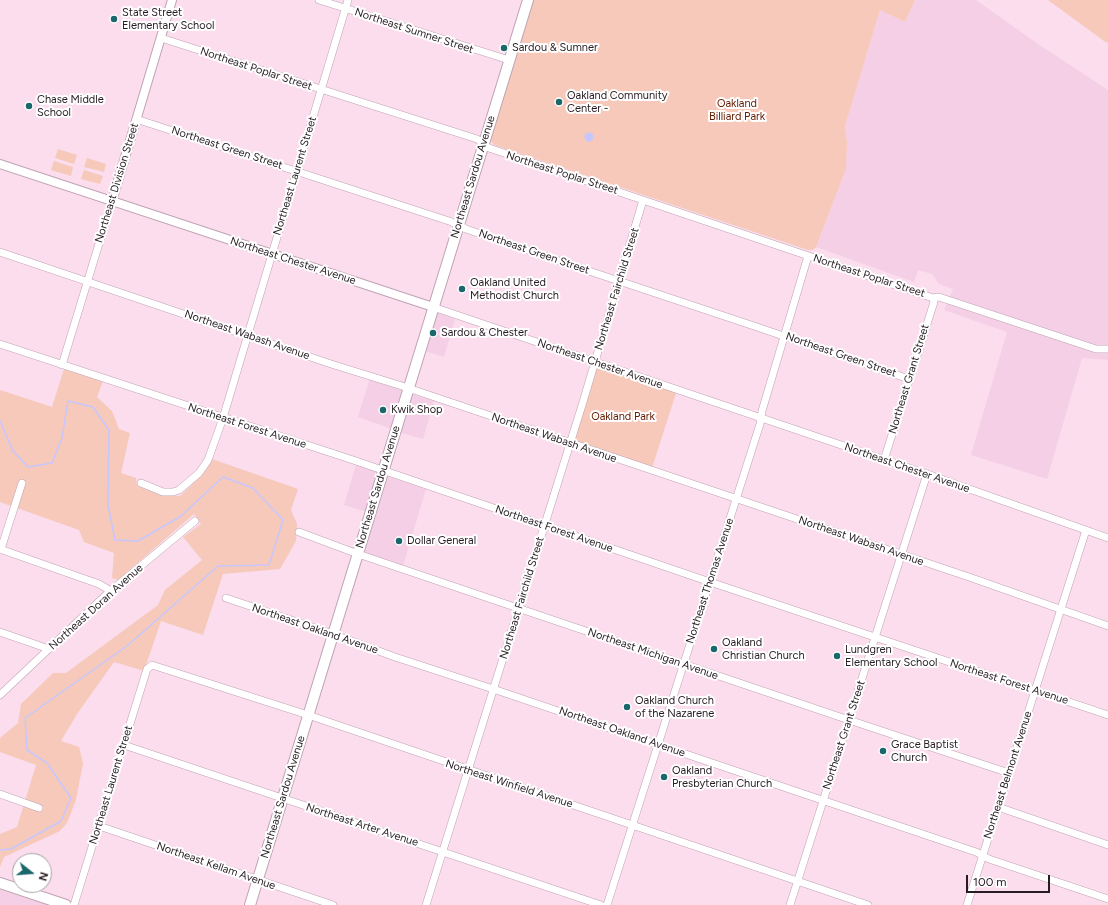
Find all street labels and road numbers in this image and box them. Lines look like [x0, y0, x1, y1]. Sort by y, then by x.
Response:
street label: Northeast Sumner Street [353, 6, 475, 56]
street label: Northeast Poplar Street [198, 45, 314, 93]
street label: Northeast Sardou Avenue [448, 114, 498, 240]
street label: Northeast Laurent Street [271, 115, 319, 237]
street label: Northeast Division Street [92, 121, 142, 245]
street label: Northeast Green Street [170, 124, 284, 172]
street label: Northeast Poplar Street [504, 149, 620, 197]
street label: Northeast Fairchild Street [592, 226, 642, 352]
street label: Northeast Green Street [477, 227, 591, 277]
street label: Northeast Chester Avenue [228, 234, 358, 288]
street label: Northeast Poplar Street [811, 252, 927, 300]
street label: Northeast Wabash Avenue [183, 307, 311, 363]
street label: Northeast Grant Street [886, 323, 932, 435]
street label: Northeast Green Street [784, 330, 898, 380]
street label: Northeast Chester Avenue [536, 336, 664, 392]
street label: Northeast Forest Avenue [186, 401, 308, 451]
street label: Northeast Wabash Avenue [490, 410, 618, 466]
street label: Northeast Sardou Avenue [353, 424, 403, 550]
street label: Northeast Chester Avenue [843, 440, 971, 496]
street label: Northeast Forest Avenue [493, 503, 615, 555]
street label: Northeast Wabash Avenue [797, 513, 925, 569]
street label: Northeast Thomas Avenue [683, 517, 737, 645]
street label: Northeast Fairchild Street [497, 535, 547, 661]
street label: Northeast Doran Avenue [46, 561, 146, 653]
street label: Northeast Oakland Avenue [250, 601, 380, 657]
street label: Northeast Michigan Avenue [586, 625, 720, 683]
street label: Northeast Forest Avenue [948, 657, 1070, 707]
street label: Northeast Grant Street [820, 679, 868, 791]
street label: Northeast Oakland Avenue [557, 704, 687, 760]
street label: Northeast Belmont Avenue [981, 709, 1035, 841]
street label: Northeast Laurent Street [87, 724, 135, 846]
street label: Northeast Sardou Avenue [258, 734, 308, 860]
street label: Northeast Winfield Avenue [444, 757, 574, 811]
street label: Northeast Arter Avenue [304, 801, 420, 849]
street label: Northeast Kellam Avenue [155, 839, 277, 893]

